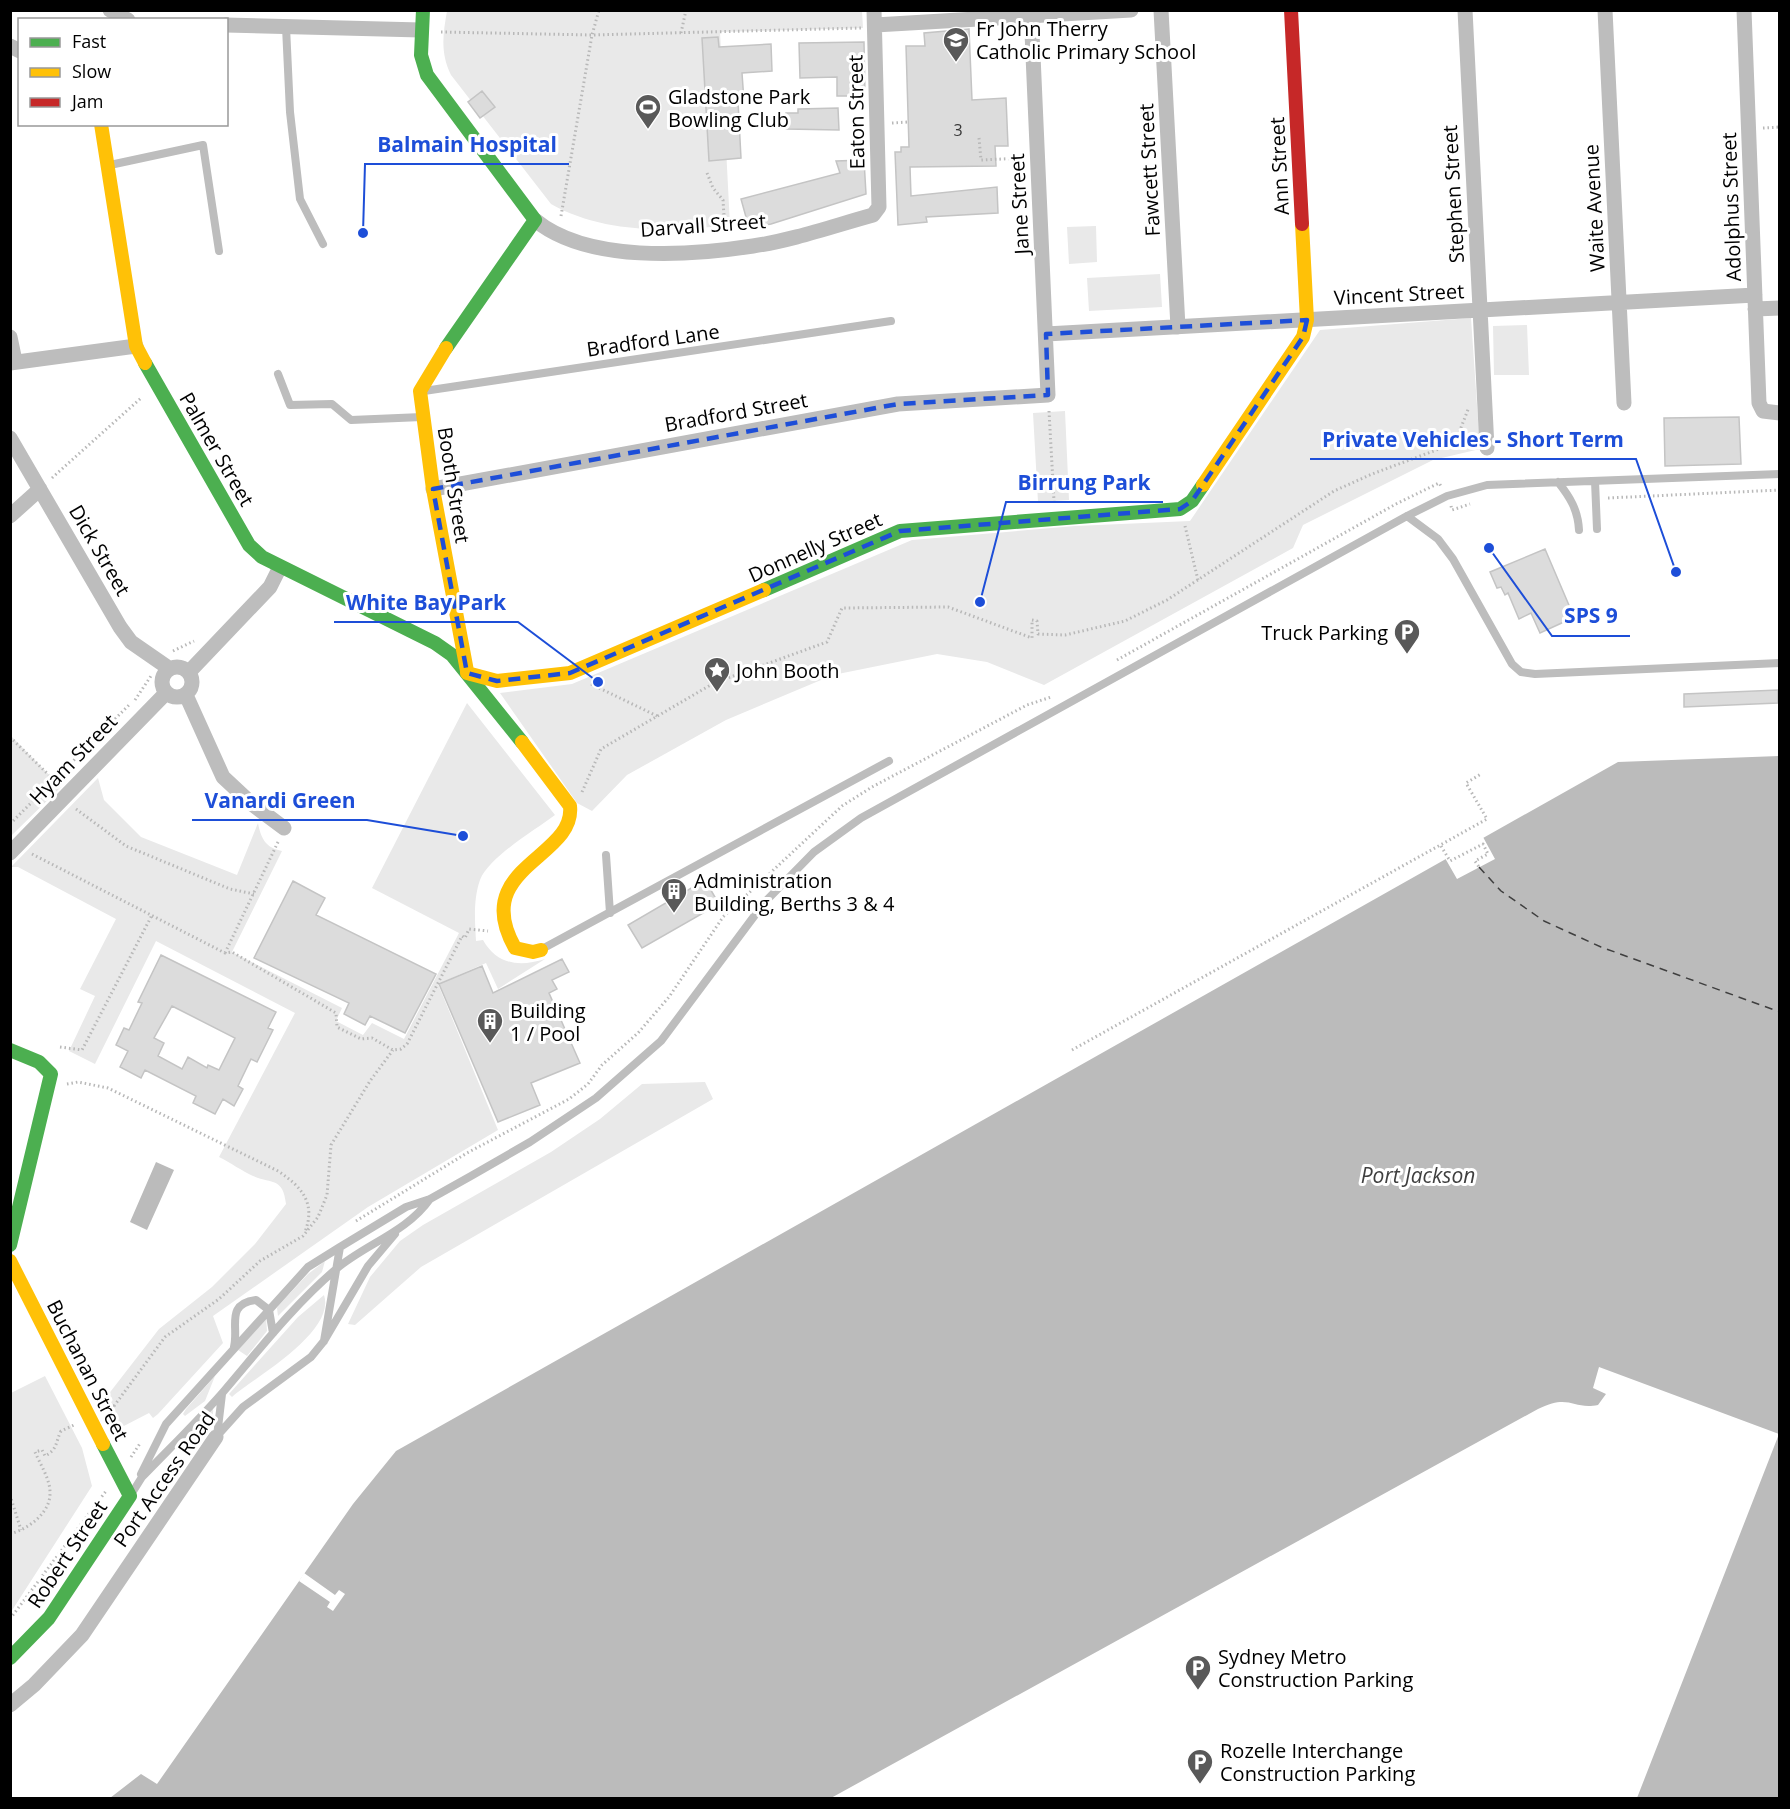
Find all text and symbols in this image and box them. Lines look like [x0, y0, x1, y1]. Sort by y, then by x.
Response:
place label: Fr John Therry Catholic Primary School [976, 15, 1196, 65]
legend [18, 18, 228, 126]
school or university icon: Fr John Therry Catholic Primary School [941, 25, 971, 63]
text: Fast [72, 29, 106, 53]
street label: Eaton Street [842, 54, 870, 170]
text: Slow [72, 59, 111, 83]
place label: Gladstone Park Bowling Club [668, 83, 811, 133]
text: Jam [70, 89, 104, 113]
sports icon: Gladstone Park Bowling Club [633, 92, 663, 130]
street label: Fawcett Street [1132, 103, 1166, 237]
street label: Ann Street [1263, 116, 1295, 216]
house number: 3 [953, 119, 963, 141]
street label: Stephen Street [1436, 124, 1470, 264]
callout: Balmain Hospital [365, 125, 569, 164]
text: Balmain Hospital [377, 130, 557, 158]
street label: Adolphus Street [1715, 132, 1747, 282]
street label: Waite Avenue [1577, 143, 1611, 273]
street label: Jane Street [1003, 153, 1035, 257]
street label: Darvall Street [639, 207, 767, 243]
street label: Vincent Street [1333, 277, 1465, 311]
street label: Bradford Lane [585, 317, 721, 363]
street label: Bradford Street [662, 386, 810, 438]
street label: Palmer Street [174, 387, 260, 511]
callout: Private Vehicles - Short Term [1310, 420, 1636, 459]
street label: Booth Street [431, 425, 477, 545]
text: Private Vehicles - Short Term [1322, 425, 1624, 453]
callout: Birrung Park [1006, 463, 1163, 502]
text: Birrung Park [1018, 468, 1151, 496]
street label: Dick Street [63, 500, 137, 600]
street label: Donnelly Street [744, 505, 886, 589]
callout: White Bay Park [334, 583, 518, 622]
text: White Bay Park [346, 588, 507, 616]
callout: SPS 9 [1552, 597, 1630, 636]
text: SPS 9 [1564, 601, 1618, 629]
parking icon: Truck Parking [1392, 617, 1422, 655]
place label: Truck Parking [1261, 619, 1388, 646]
place icon: John Booth [702, 655, 732, 693]
place label: John Booth [734, 657, 840, 684]
street label: Hyam Street [23, 708, 123, 810]
callout: Vanardi Green [192, 781, 367, 820]
text: Vanardi Green [205, 786, 355, 814]
place label: Administration Building, Berths 3 & 4 [694, 867, 895, 917]
building icon: Administration Building, Berths 3 & 4 [659, 876, 689, 914]
place label: Building 1 / Pool [510, 997, 586, 1047]
building icon: Building 1 / Pool [475, 1006, 505, 1044]
water label: Port Jackson [1361, 1161, 1475, 1189]
street label: Buchanan Street [41, 1295, 135, 1445]
street label: Port Access Road [107, 1406, 221, 1552]
street label: Robert Street [21, 1495, 113, 1613]
place label: Sydney Metro Construction Parking [1218, 1643, 1413, 1693]
parking icon: Sydney Metro Construction Parking [1183, 1653, 1213, 1691]
place label: Rozelle Interchange Construction Parking [1220, 1737, 1415, 1787]
parking icon: Rozelle Interchange Construction Parking [1185, 1747, 1215, 1785]

